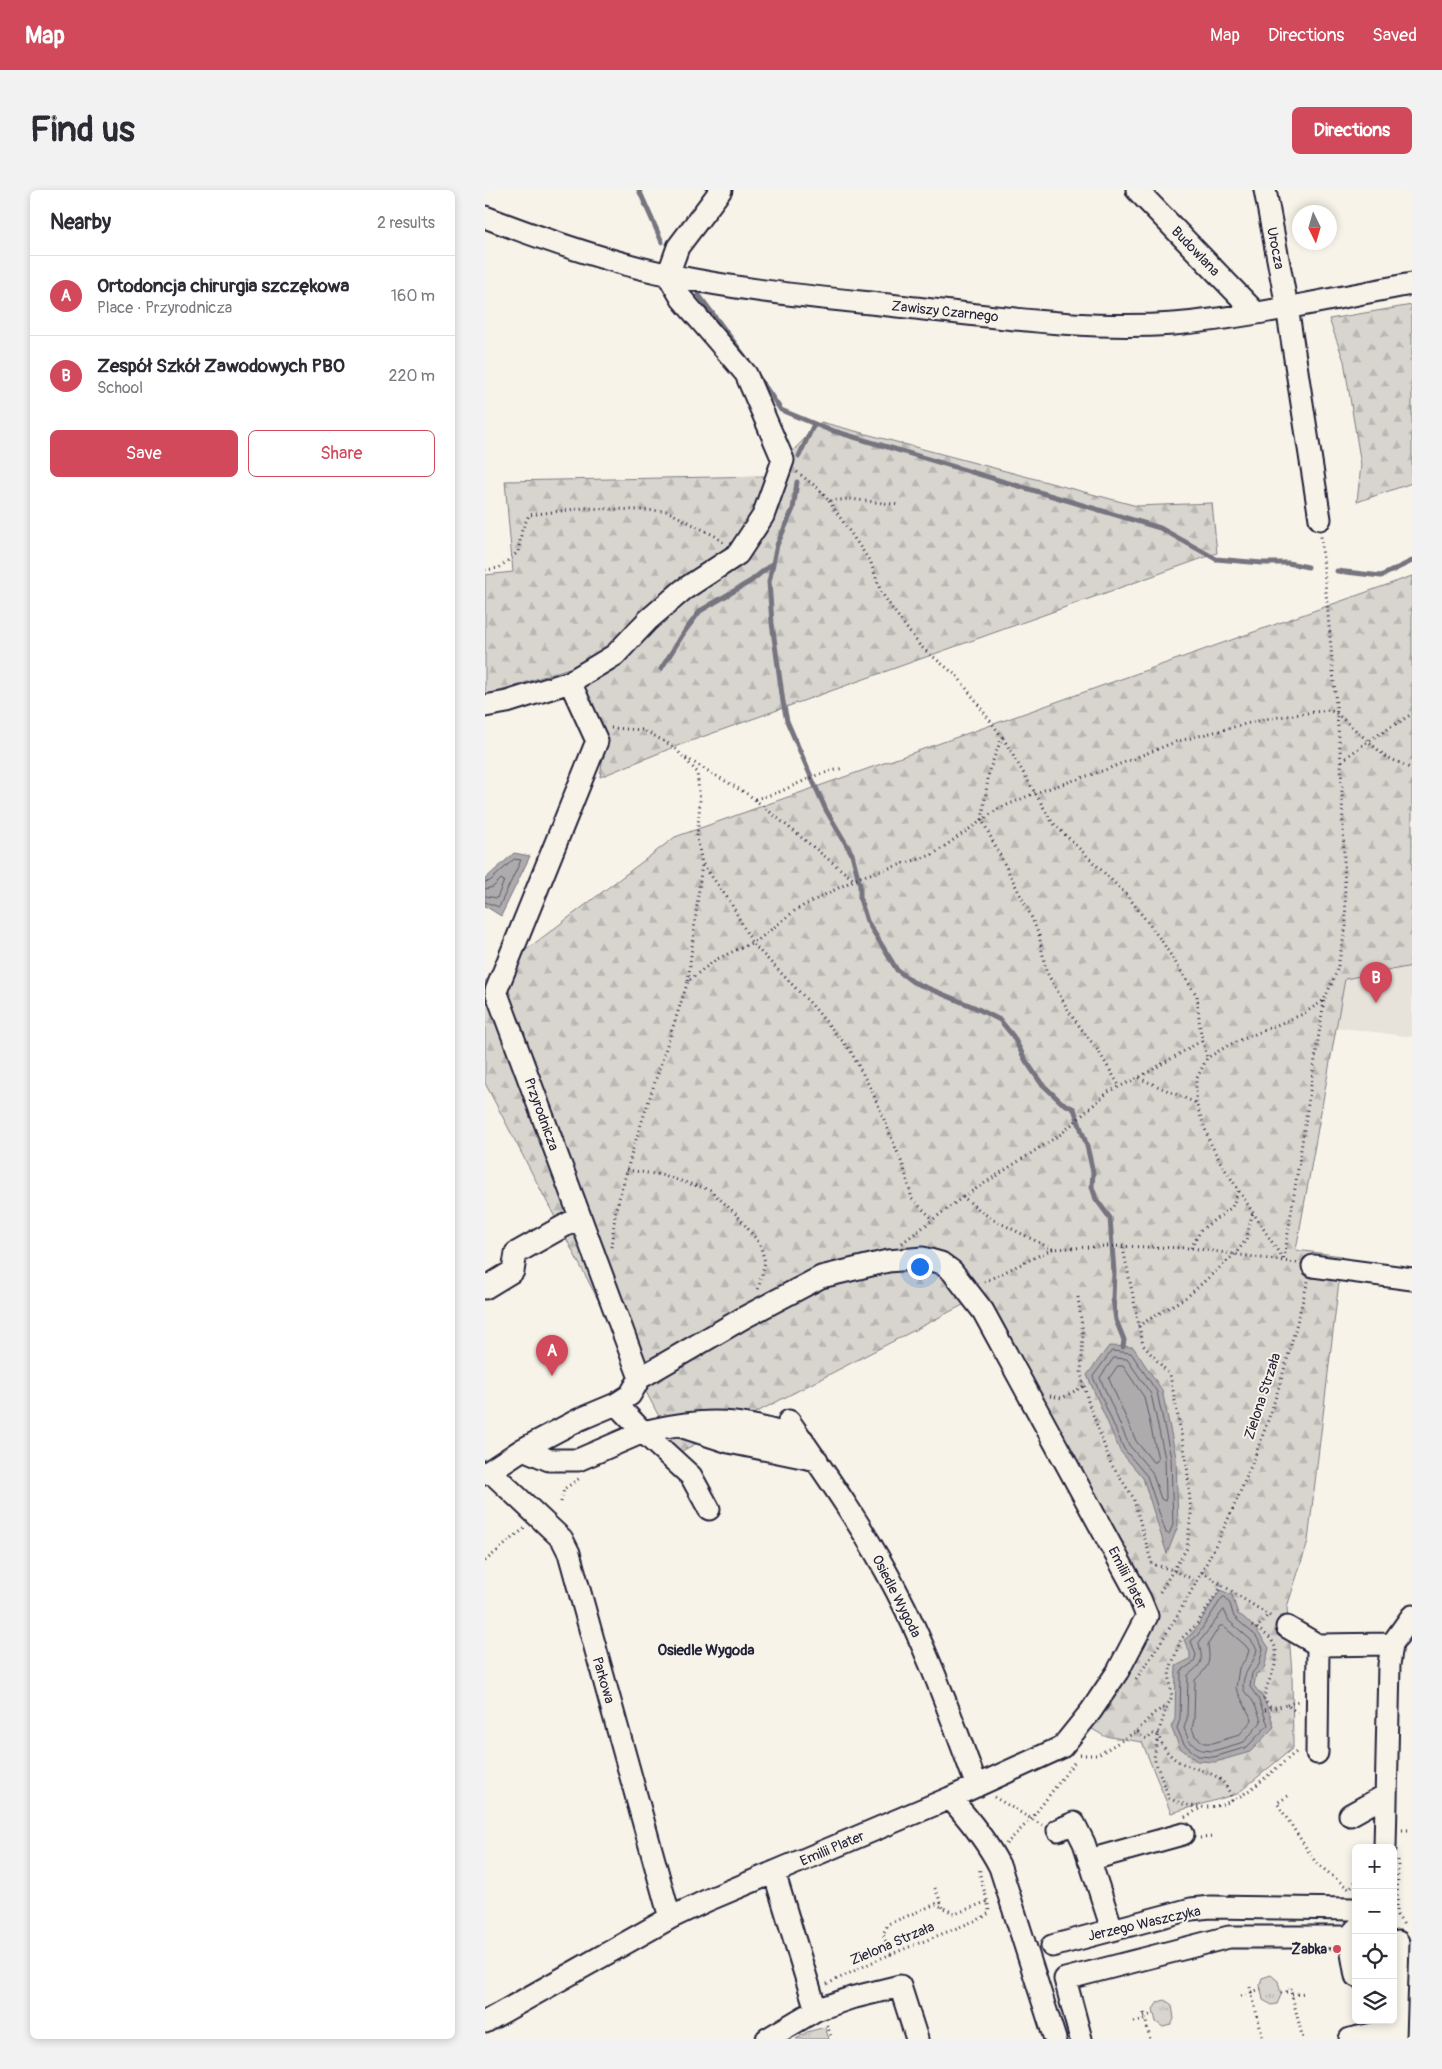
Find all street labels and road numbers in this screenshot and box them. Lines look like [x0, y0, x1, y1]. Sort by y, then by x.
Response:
street label: Budowlana [1168, 223, 1223, 280]
street label: Urocza [1263, 226, 1288, 271]
street label: Zawiszy Czarnego [891, 297, 1000, 326]
street label: Przyrodnicza [521, 1075, 563, 1153]
street label: Zielona Strzała [1241, 1351, 1284, 1441]
street label: Emilii Plater [1104, 1544, 1151, 1612]
street label: Osiedle Wygoda [868, 1552, 925, 1640]
street label: Parkowa [589, 1655, 618, 1705]
street label: Emilii Plater [797, 1827, 867, 1870]
street label: Jerzego Waszczyka [1086, 1902, 1202, 1945]
street label: Zielona Strzała [848, 1918, 937, 1969]

